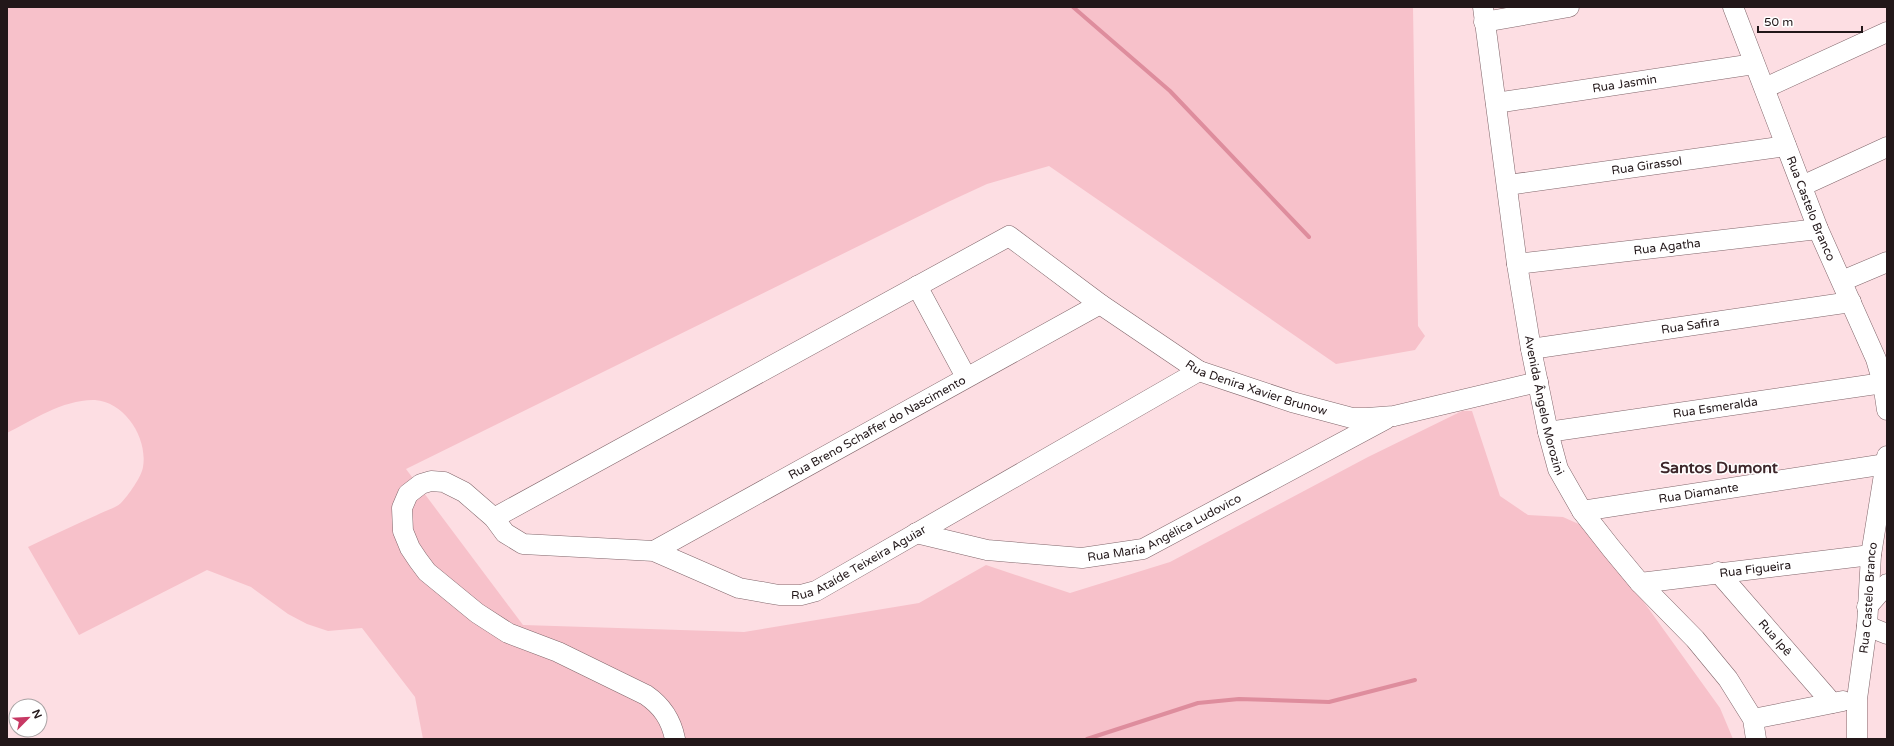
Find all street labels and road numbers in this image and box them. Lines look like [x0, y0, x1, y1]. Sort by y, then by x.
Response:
street label: Rua Jasmin [1591, 72, 1658, 95]
street label: Rua Girassol [1611, 154, 1683, 177]
street label: Rua Castelo Branco [1784, 154, 1838, 263]
street label: Rua Agatha [1633, 236, 1701, 257]
street label: Rua Safira [1660, 314, 1720, 337]
street label: Avenida Ângelo Morozini [1522, 334, 1567, 478]
street label: Rua Denira Xavier Brunow [1183, 357, 1329, 418]
street label: Rua Breno Schaffer do Nascimento [786, 373, 968, 482]
street label: Rua Esmeralda [1672, 394, 1759, 421]
street label: Rua Diamante [1658, 480, 1740, 506]
street label: Rua Maria Angélica Ludovico [1086, 491, 1244, 564]
street label: Rua Ataíde Teixeira Aguiar [791, 522, 929, 602]
street label: Rua Castelo Branco [1856, 541, 1880, 654]
street label: Rua Figueira [1719, 558, 1792, 580]
street label: Rua Ipê [1756, 617, 1795, 659]

